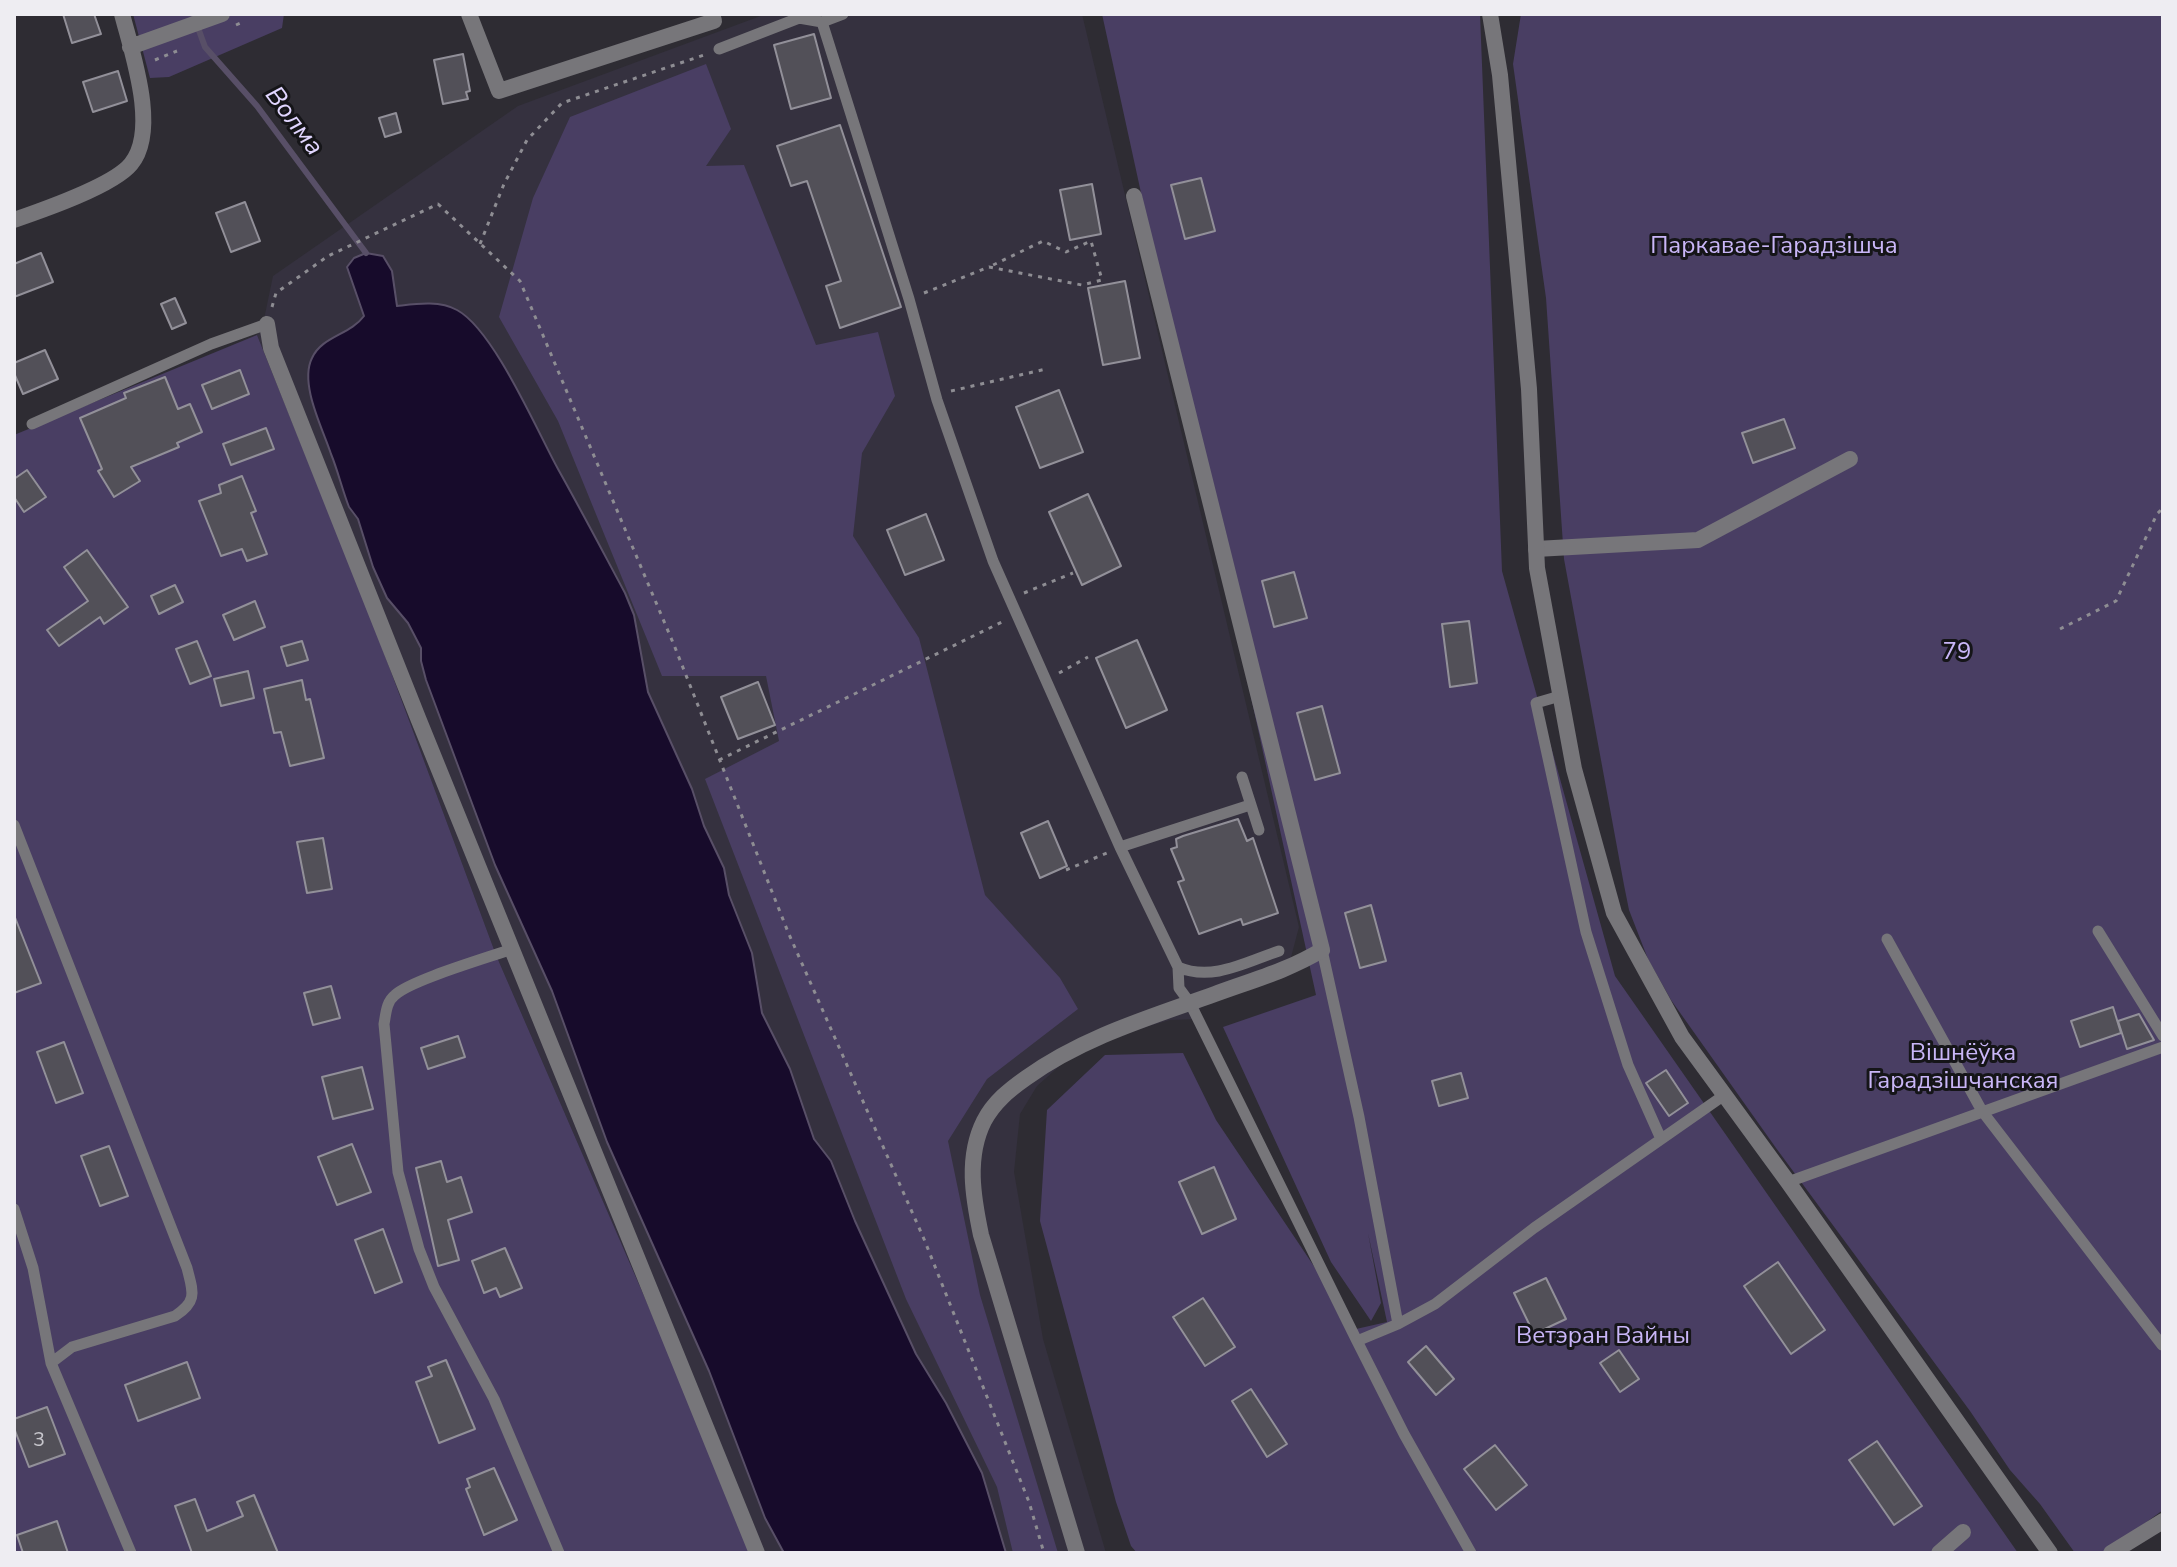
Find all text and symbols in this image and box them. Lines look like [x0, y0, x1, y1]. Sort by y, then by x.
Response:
water label: Волма [257, 81, 329, 163]
park label: Паркавае-Гарадзішча [1650, 233, 1898, 261]
park label: 79 [1943, 639, 1971, 667]
park label: Вішнёўка Гарадзішчанская [1867, 1040, 2059, 1096]
park label: Ветэран Вайны [1516, 1323, 1690, 1351]
house number: 3 [33, 1429, 45, 1453]

